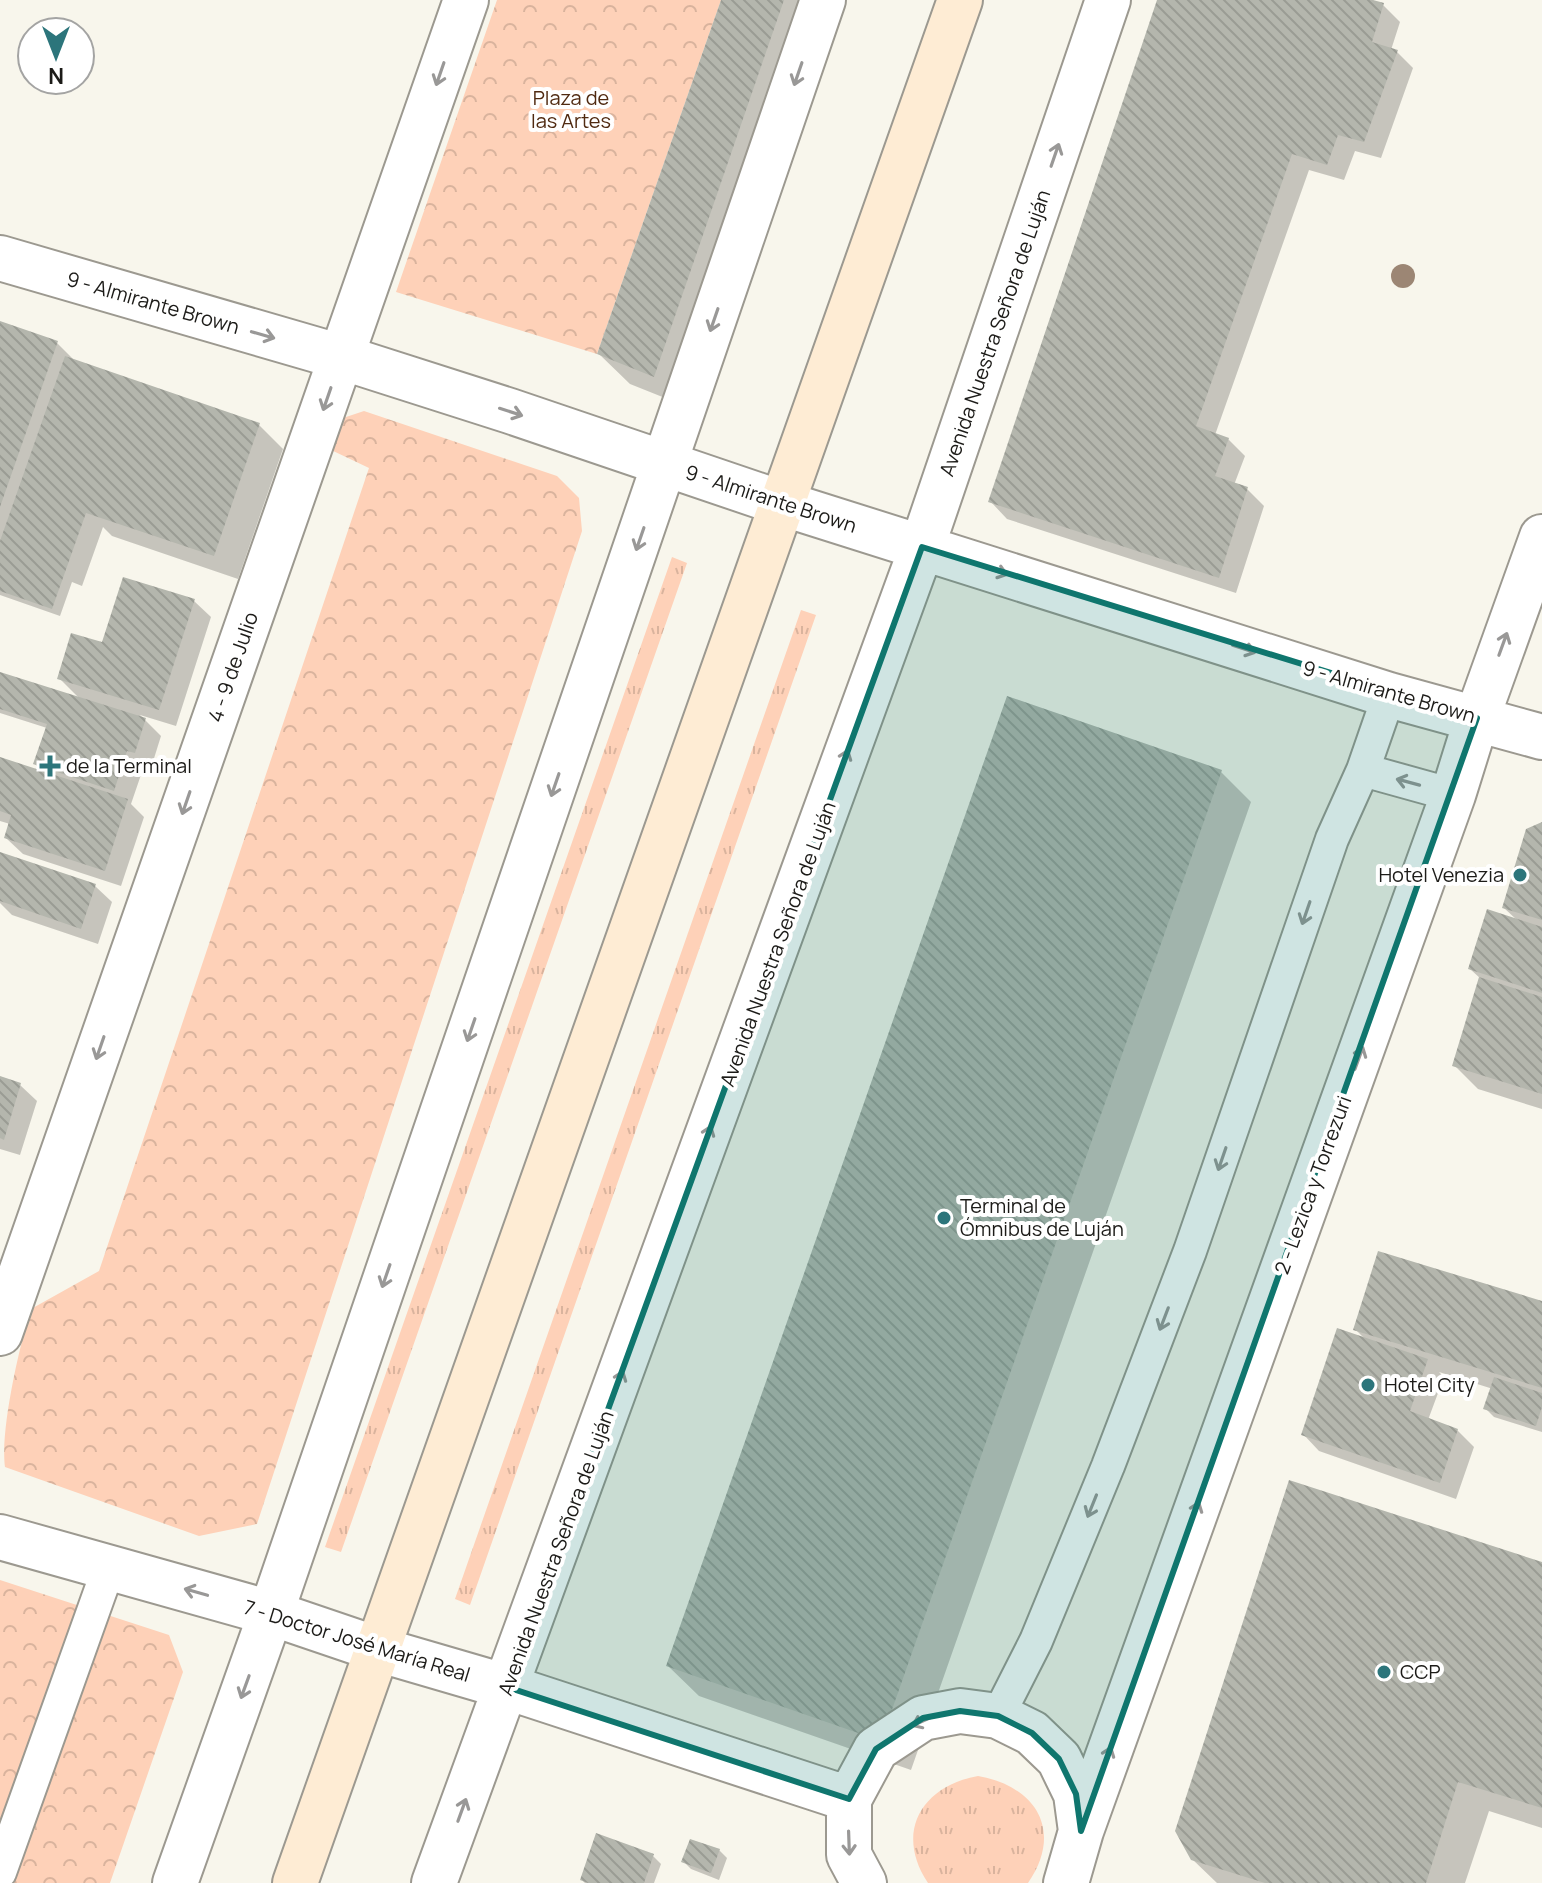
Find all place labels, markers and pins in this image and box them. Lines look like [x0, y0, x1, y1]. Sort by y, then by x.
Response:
place label: de la Terminal [66, 752, 192, 779]
marker: de la Terminal [41, 757, 59, 775]
place label: Hotel Venezia [1378, 861, 1504, 888]
marker: Hotel Venezia [1511, 866, 1529, 884]
place label: Terminal de Ómnibus de Luján [960, 1192, 1124, 1242]
marker: Terminal de Ómnibus de Luján [935, 1209, 953, 1227]
place label: Hotel City [1384, 1371, 1475, 1398]
marker: Hotel City [1359, 1376, 1377, 1394]
place label: CCP [1400, 1658, 1441, 1685]
marker: CCP [1375, 1663, 1393, 1681]

